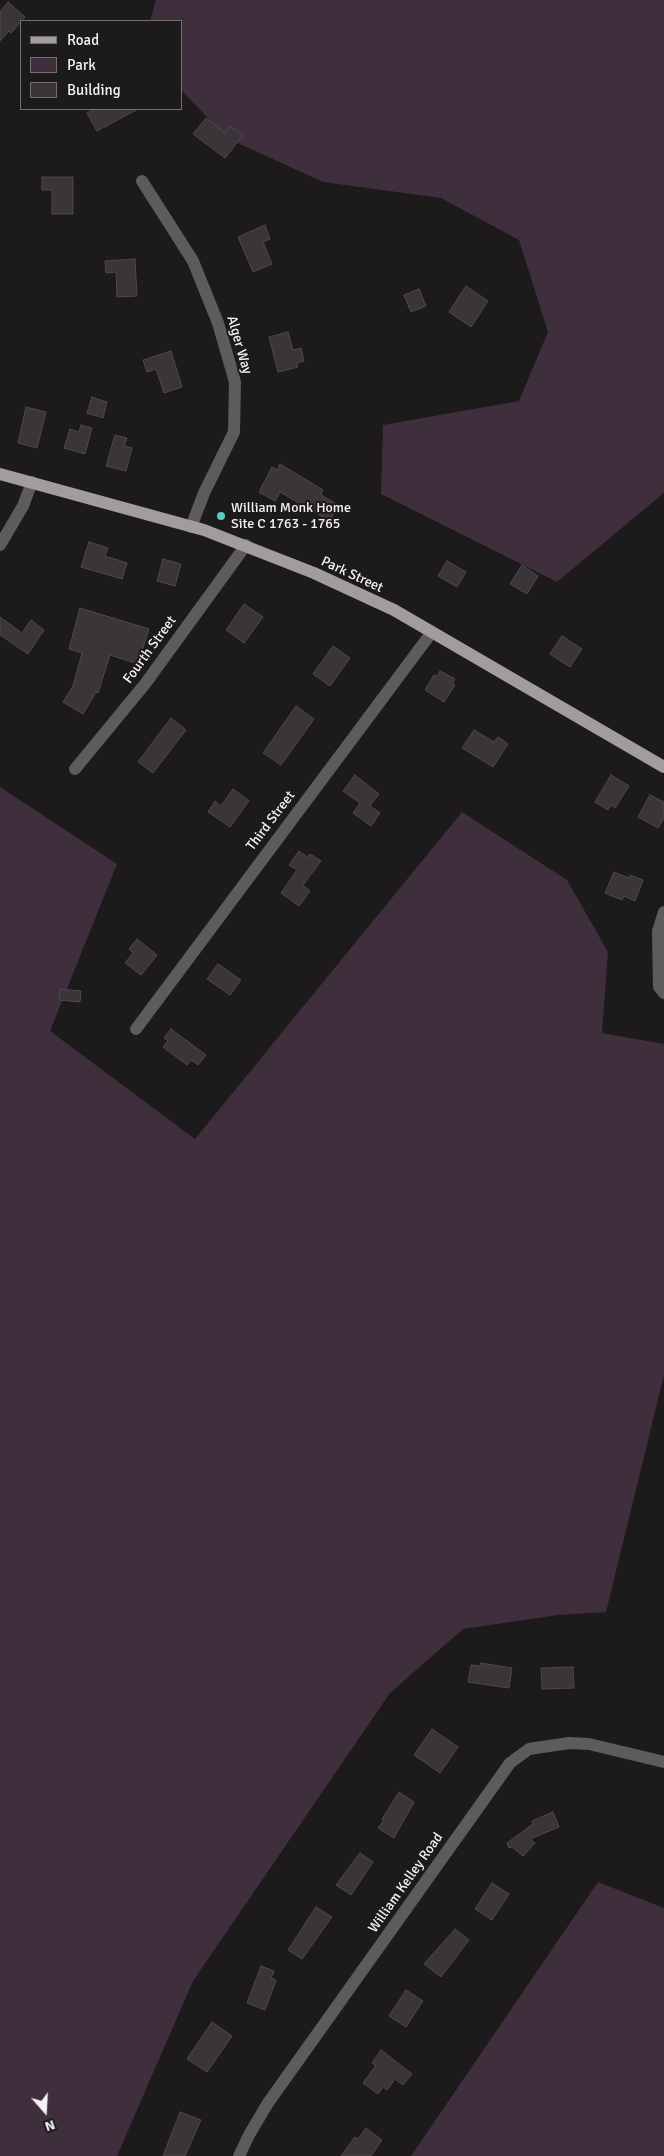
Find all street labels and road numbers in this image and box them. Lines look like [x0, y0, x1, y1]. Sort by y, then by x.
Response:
street label: Alger Way [223, 314, 255, 376]
street label: Park Street [318, 553, 386, 597]
street label: Fourth Street [120, 613, 180, 687]
street label: Third Street [243, 788, 299, 854]
street label: William Kelley Road [365, 1830, 447, 1936]

